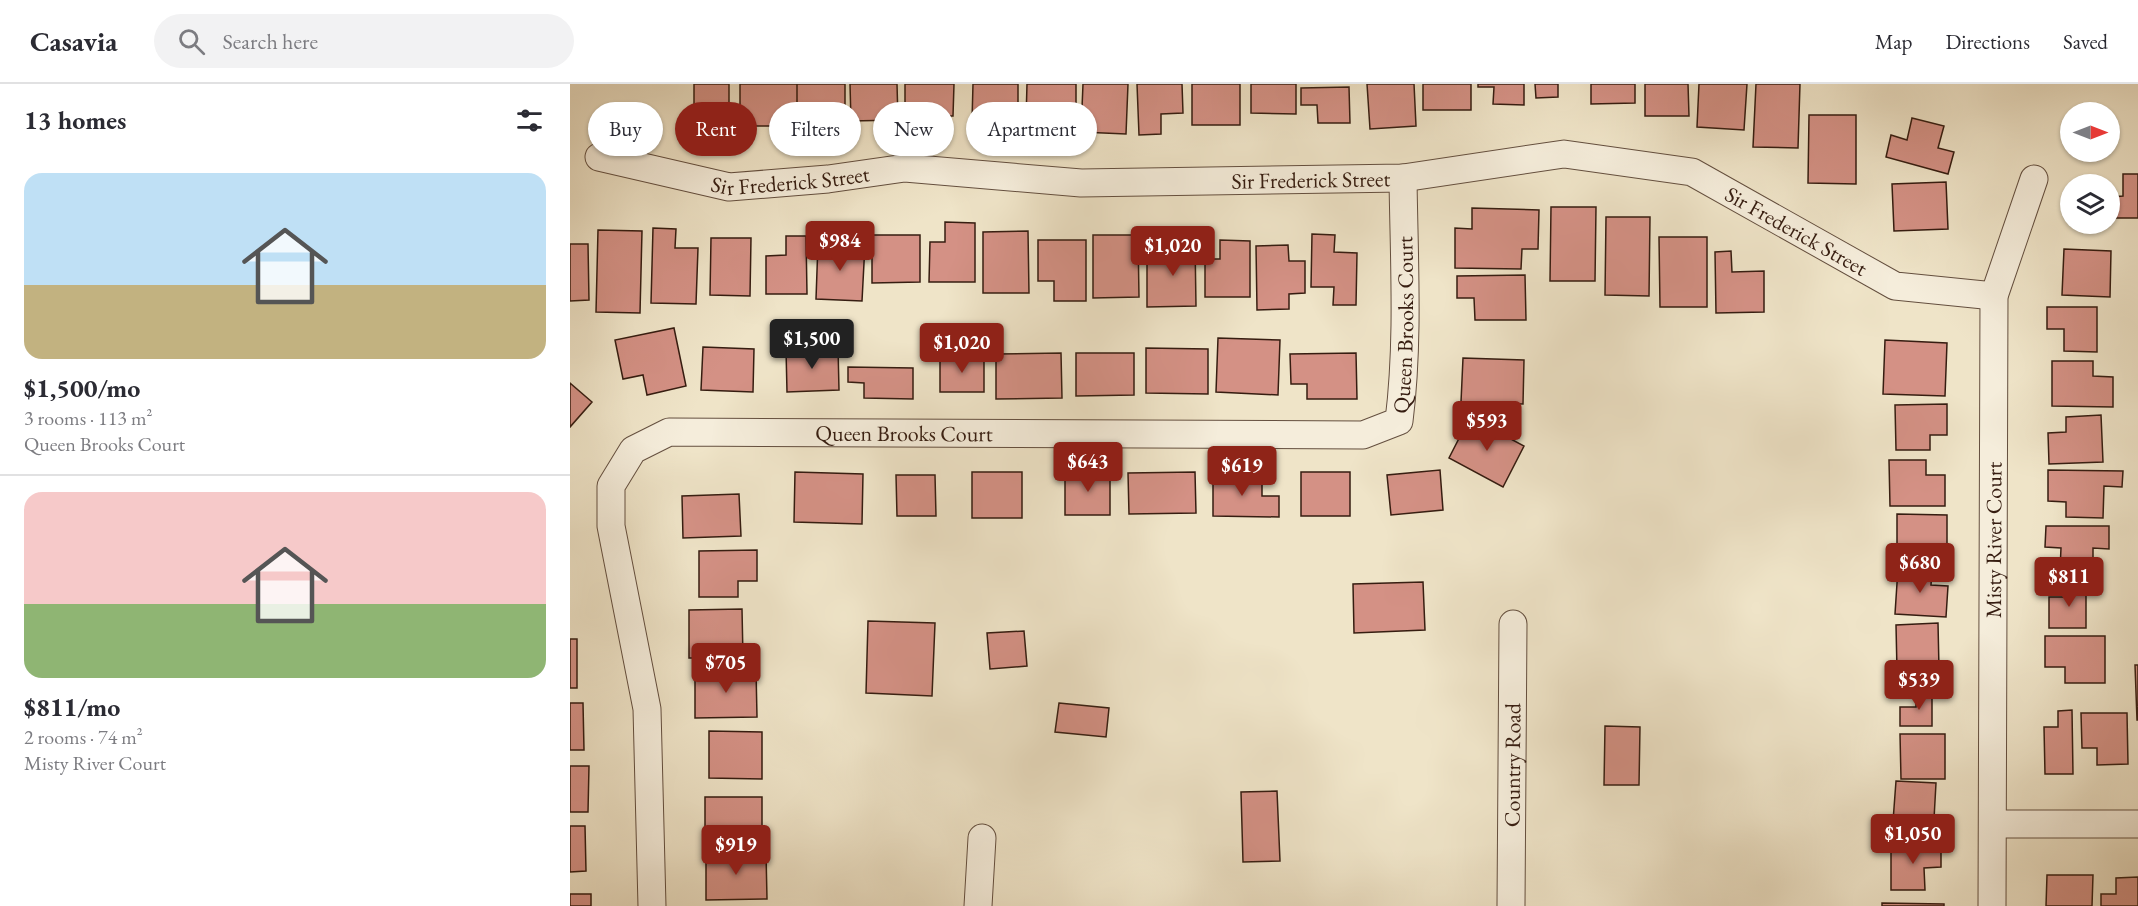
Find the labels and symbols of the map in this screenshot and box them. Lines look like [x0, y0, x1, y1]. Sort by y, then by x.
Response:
north arrow [2060, 102, 2120, 162]
street label: Sir Frederick Street [708, 159, 872, 202]
street label: Sir Frederick Street [1231, 164, 1391, 196]
street label: Sir Frederick Street [1720, 180, 1873, 283]
pin: $984 [804, 221, 876, 272]
pin: $1,020 [1124, 226, 1222, 277]
street label: Queen Brooks Court [1386, 236, 1420, 415]
pin: $1,500 [763, 319, 861, 370]
pin: $1,020 [913, 323, 1011, 374]
pin: $593 [1451, 401, 1523, 452]
street label: Queen Brooks Court [815, 419, 993, 448]
pin: $643 [1052, 442, 1124, 493]
pin: $619 [1206, 446, 1278, 497]
street label: Misty River Court [1979, 462, 2008, 618]
pin: $680 [1884, 543, 1956, 594]
pin: $811 [2033, 557, 2105, 608]
pin: $705 [690, 643, 762, 694]
pin: $539 [1883, 660, 1955, 711]
street label: Country Road [1498, 702, 1527, 827]
pin: $1,050 [1864, 814, 1962, 865]
pin: $919 [700, 825, 772, 876]

